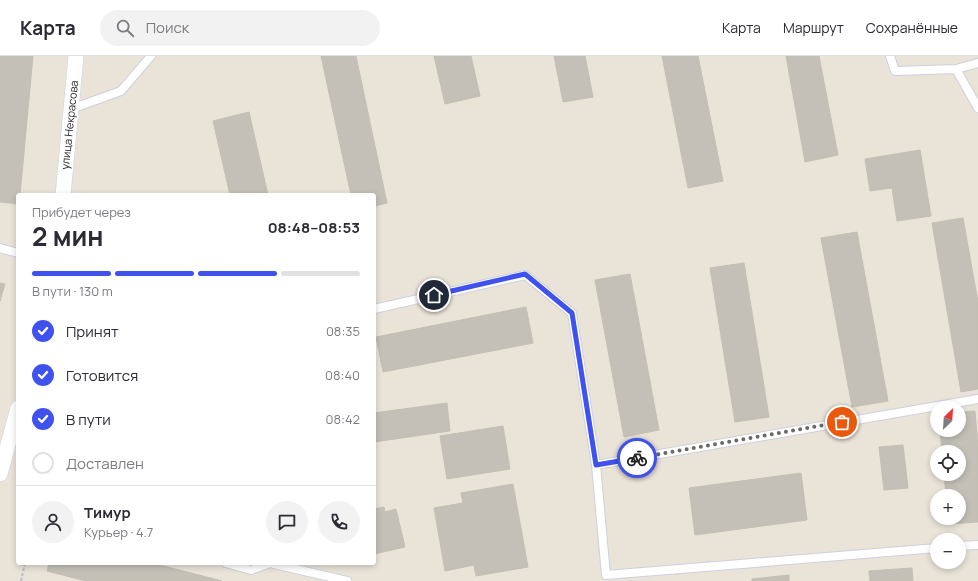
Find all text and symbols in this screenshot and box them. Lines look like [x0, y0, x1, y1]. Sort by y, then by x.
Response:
search box [100, 10, 380, 46]
text: Карта [20, 15, 76, 41]
icon: search [114, 17, 136, 39]
text: Поиск [146, 17, 189, 38]
text: Карта [722, 18, 761, 37]
text: Маршрут [783, 18, 844, 37]
text: Сохранённые [866, 18, 958, 37]
street label: улица Некрасова [57, 80, 81, 170]
text: Прибудет через [32, 203, 131, 221]
text: 08:48–08:53 [268, 217, 360, 238]
text: 2 мин [32, 218, 104, 254]
pin [417, 278, 451, 312]
text: В пути · 130 m [32, 282, 113, 300]
icon: home [423, 284, 445, 306]
icon: check [32, 320, 54, 342]
text: Принят [66, 321, 119, 342]
text: 08:35 [326, 322, 360, 340]
icon: check [32, 364, 54, 386]
text: Готовится [66, 365, 138, 386]
text: 08:40 [325, 366, 360, 384]
north arrow [930, 401, 966, 437]
map controls [930, 401, 966, 569]
pin [825, 405, 859, 439]
icon: check [32, 408, 54, 430]
text: В пути [66, 409, 111, 430]
text: 08:42 [326, 410, 360, 428]
icon: bag [831, 411, 853, 433]
courier [617, 438, 657, 478]
button: locate [930, 445, 966, 481]
icon: bike [626, 447, 648, 469]
text: Доставлен [66, 453, 144, 474]
button: + [930, 489, 966, 525]
button: person [32, 501, 74, 543]
button: chat [266, 501, 308, 543]
button: phone [318, 501, 360, 543]
text: Тимур [84, 502, 131, 523]
text: Курьер · 4.7 [84, 523, 153, 541]
button: − [930, 533, 966, 569]

